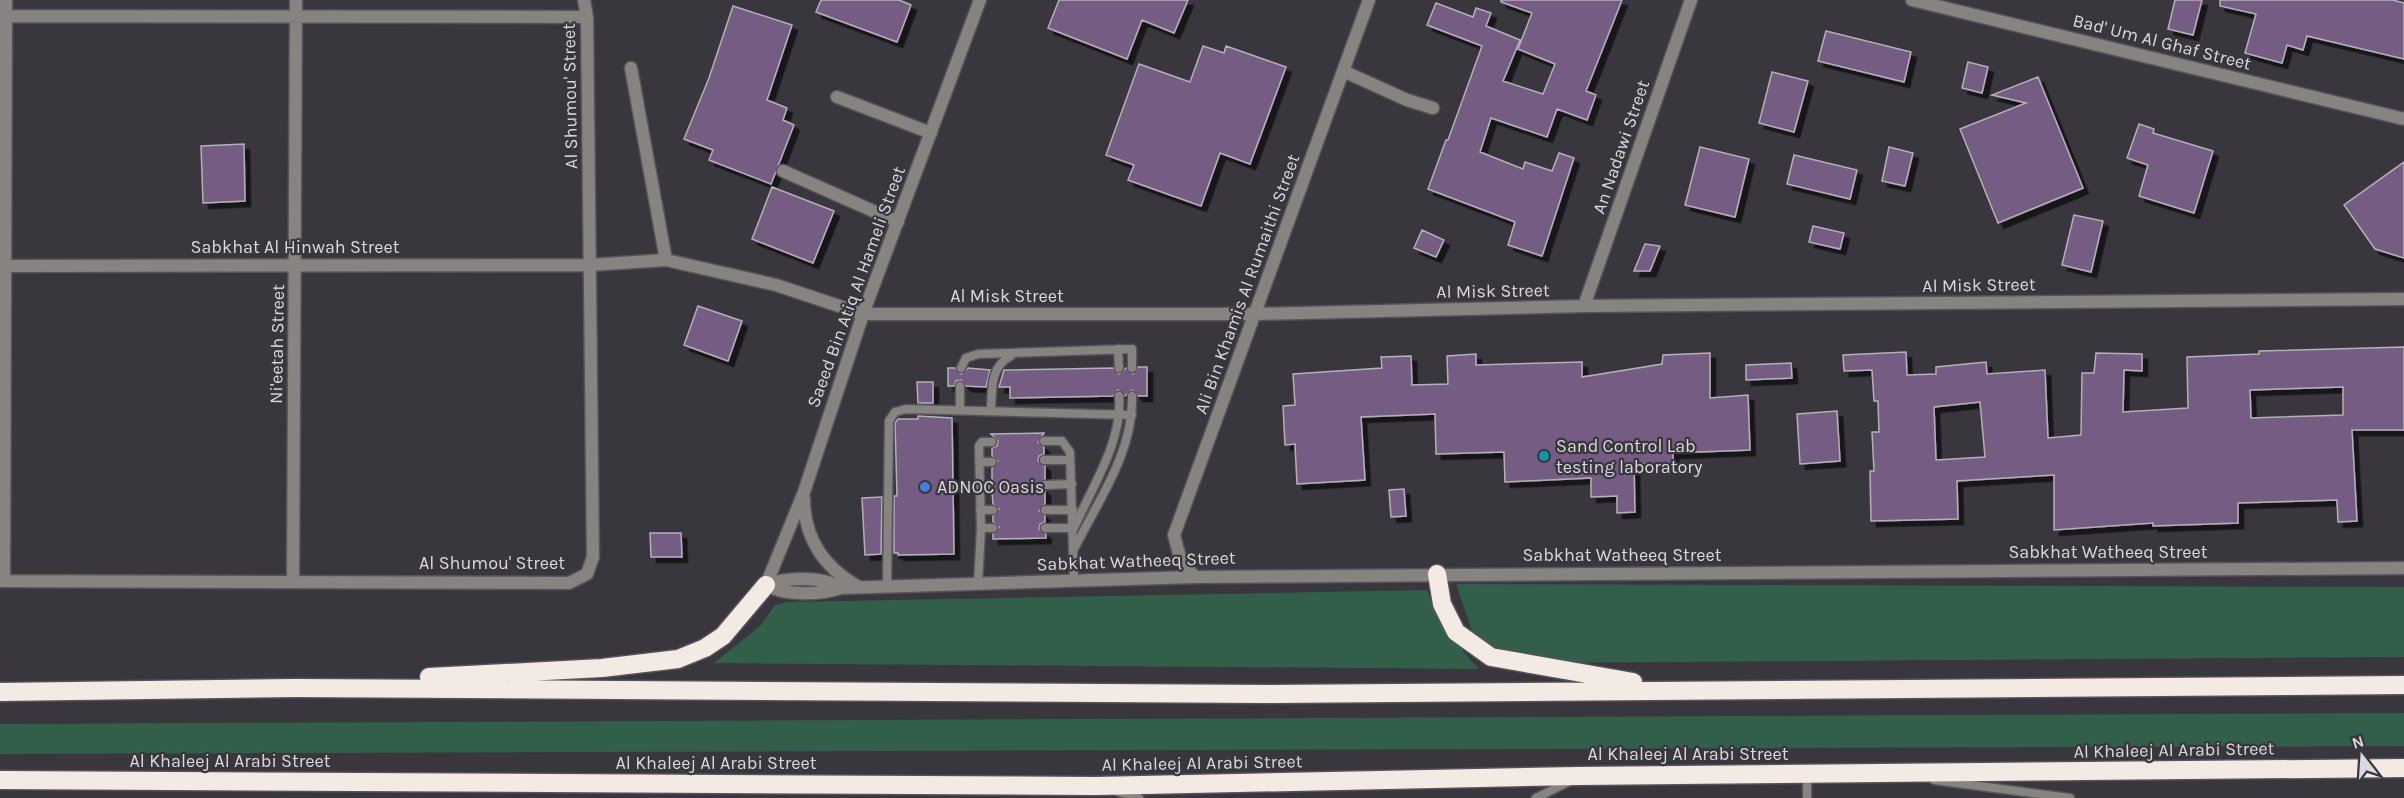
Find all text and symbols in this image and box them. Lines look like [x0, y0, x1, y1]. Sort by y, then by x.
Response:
street label: Bad' Um Al Ghaf Street [2070, 9, 2254, 75]
street label: Al Shumou' Street [558, 23, 582, 169]
street label: An Nadawi Street [1588, 77, 1654, 217]
street label: Ali Bin Khamis Al Rumaithi Street [1190, 151, 1304, 417]
street label: Saeed Bin Atiq Al Hameli Street [802, 163, 910, 411]
street label: Sabkhat Al Hinwah Street [191, 236, 400, 258]
street label: Al Misk Street [1922, 273, 2036, 297]
street label: Al Misk Street [1436, 279, 1550, 303]
street label: Ni'eetah Street [265, 284, 289, 404]
street label: Al Misk Street [950, 285, 1064, 307]
place label: Sand Control Lab testing laboratory [1556, 435, 1703, 478]
marker: Sand Control Lab testing laboratory [1537, 449, 1551, 463]
place label: ADNOC Oasis [937, 476, 1044, 498]
marker: ADNOC Oasis [918, 480, 932, 494]
street label: Sabkhat Watheeq Street [2008, 541, 2208, 563]
street label: Sabkhat Watheeq Street [1522, 544, 1722, 566]
street label: Sabkhat Watheeq Street [1036, 547, 1236, 575]
street label: Al Shumou' Street [419, 552, 565, 574]
north arrow [2332, 726, 2392, 786]
text: N [2349, 731, 2366, 753]
street label: Al Khaleej Al Arabi Street [2073, 737, 2275, 763]
street label: Al Khaleej Al Arabi Street [1588, 743, 1789, 765]
street label: Al Khaleej Al Arabi Street [130, 750, 331, 772]
street label: Al Khaleej Al Arabi Street [1101, 750, 1303, 776]
street label: Al Khaleej Al Arabi Street [616, 752, 817, 774]

